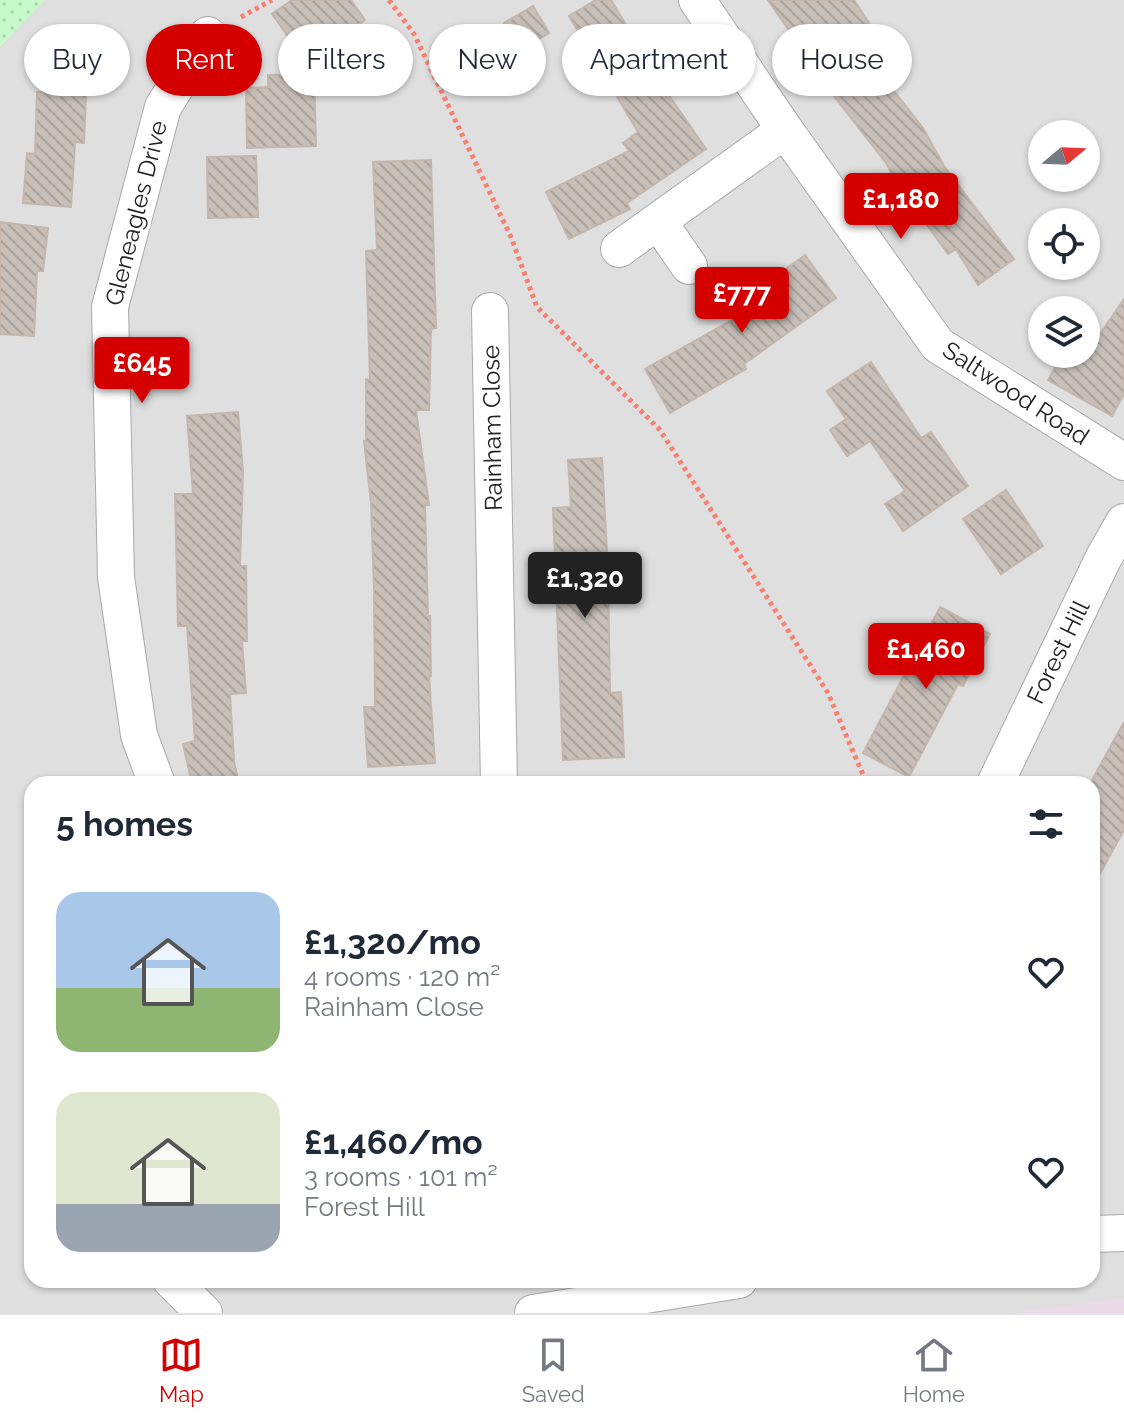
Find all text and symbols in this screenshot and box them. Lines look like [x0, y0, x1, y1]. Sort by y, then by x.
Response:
chip: Buy [24, 24, 130, 96]
chip: Rent [146, 24, 262, 96]
chip: Filters [278, 24, 413, 96]
chip: New [429, 24, 546, 96]
chip: Apartment [562, 24, 756, 96]
chip: House [772, 24, 912, 96]
street label: Gleneagles Drive [99, 118, 173, 308]
north arrow [1028, 120, 1100, 192]
map controls [1028, 120, 1100, 368]
pin: £1,180 [836, 173, 966, 241]
text: £1,180 [862, 184, 940, 214]
button: locate [1028, 208, 1100, 280]
pin: £777 [695, 267, 789, 335]
text: £777 [713, 278, 771, 308]
button: layers [1028, 296, 1100, 368]
street label: Saltwood Road [937, 335, 1095, 451]
pin: £645 [95, 337, 189, 405]
street label: Rainham Close [476, 345, 508, 511]
text: £645 [112, 348, 172, 378]
pin: £1,320 [520, 552, 650, 620]
text: £1,320 [546, 563, 624, 593]
street label: Forest Hill [1021, 595, 1096, 708]
pin: £1,460 [861, 623, 991, 691]
text: £1,460 [886, 634, 966, 664]
icon: filters [1024, 802, 1068, 846]
text: 5 homes [56, 804, 193, 844]
text: £1,320/mo [304, 922, 481, 962]
icon: home [120, 924, 216, 1020]
icon: heart [1024, 950, 1068, 994]
text: 4 rooms · 120 m² [304, 962, 500, 992]
text: Rainham Close [304, 992, 484, 1022]
text: £1,460/mo [304, 1122, 483, 1162]
icon: home [120, 1124, 216, 1220]
icon: heart [1024, 1150, 1068, 1194]
text: 3 rooms · 101 m² [304, 1162, 498, 1192]
text: Forest Hill [304, 1192, 425, 1222]
tab: Map [159, 1333, 204, 1407]
tab: Saved [522, 1333, 585, 1407]
tab: Home [903, 1333, 965, 1407]

